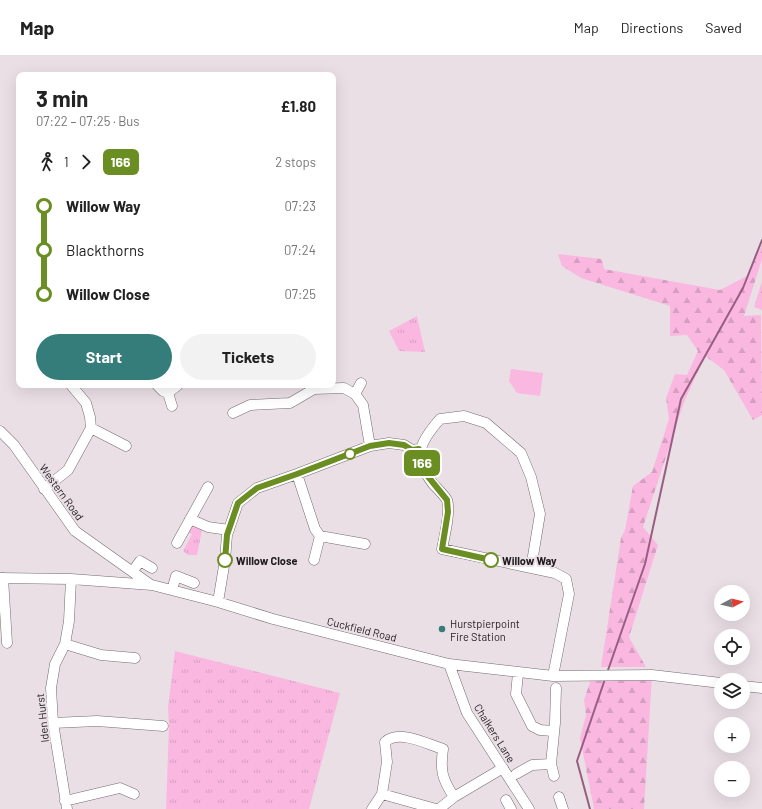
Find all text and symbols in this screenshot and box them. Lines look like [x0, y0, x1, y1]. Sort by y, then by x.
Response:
text: Map [20, 16, 54, 39]
text: Map [574, 19, 599, 36]
text: Directions [621, 19, 683, 36]
text: Saved [705, 19, 742, 36]
text: 3 min [36, 85, 88, 111]
text: £1.80 [281, 97, 316, 115]
text: 07:22 – 07:25 · Bus [36, 113, 140, 129]
icon: walk [36, 151, 58, 173]
icon: forward [75, 151, 97, 173]
text: 166 [111, 153, 131, 170]
text: 1 [64, 154, 69, 170]
text: 2 stops [275, 154, 316, 170]
text: Willow Way [66, 197, 141, 215]
text: 07:23 [285, 198, 316, 214]
text: Blackthorns [66, 241, 144, 259]
text: 07:24 [284, 242, 316, 258]
text: Willow Close [66, 285, 150, 303]
text: 07:25 [284, 286, 316, 302]
button: Start [36, 334, 172, 380]
button: Tickets [180, 334, 316, 380]
unlabelled marker [344, 448, 356, 460]
line badge: 166 [399, 450, 445, 476]
text: 166 [412, 454, 432, 471]
street label: Western Road [37, 461, 87, 523]
marker: Willow Close [217, 552, 233, 568]
marker: Willow Way [483, 552, 499, 568]
place label: Willow Close [236, 554, 297, 567]
place label: Willow Way [502, 554, 557, 567]
north arrow [714, 585, 750, 621]
map controls [714, 585, 750, 797]
street label: Cuckfield Road [326, 614, 398, 644]
place label: Hurstpierpoint Fire Station [450, 617, 520, 643]
marker: Hurstpierpoint Fire Station [437, 624, 447, 634]
button: locate [714, 629, 750, 665]
button: layers [714, 673, 750, 709]
street label: Iden Hurst [33, 693, 51, 743]
street label: Chalkers Lane [472, 701, 518, 765]
button: + [714, 717, 750, 753]
button: − [714, 761, 750, 797]

